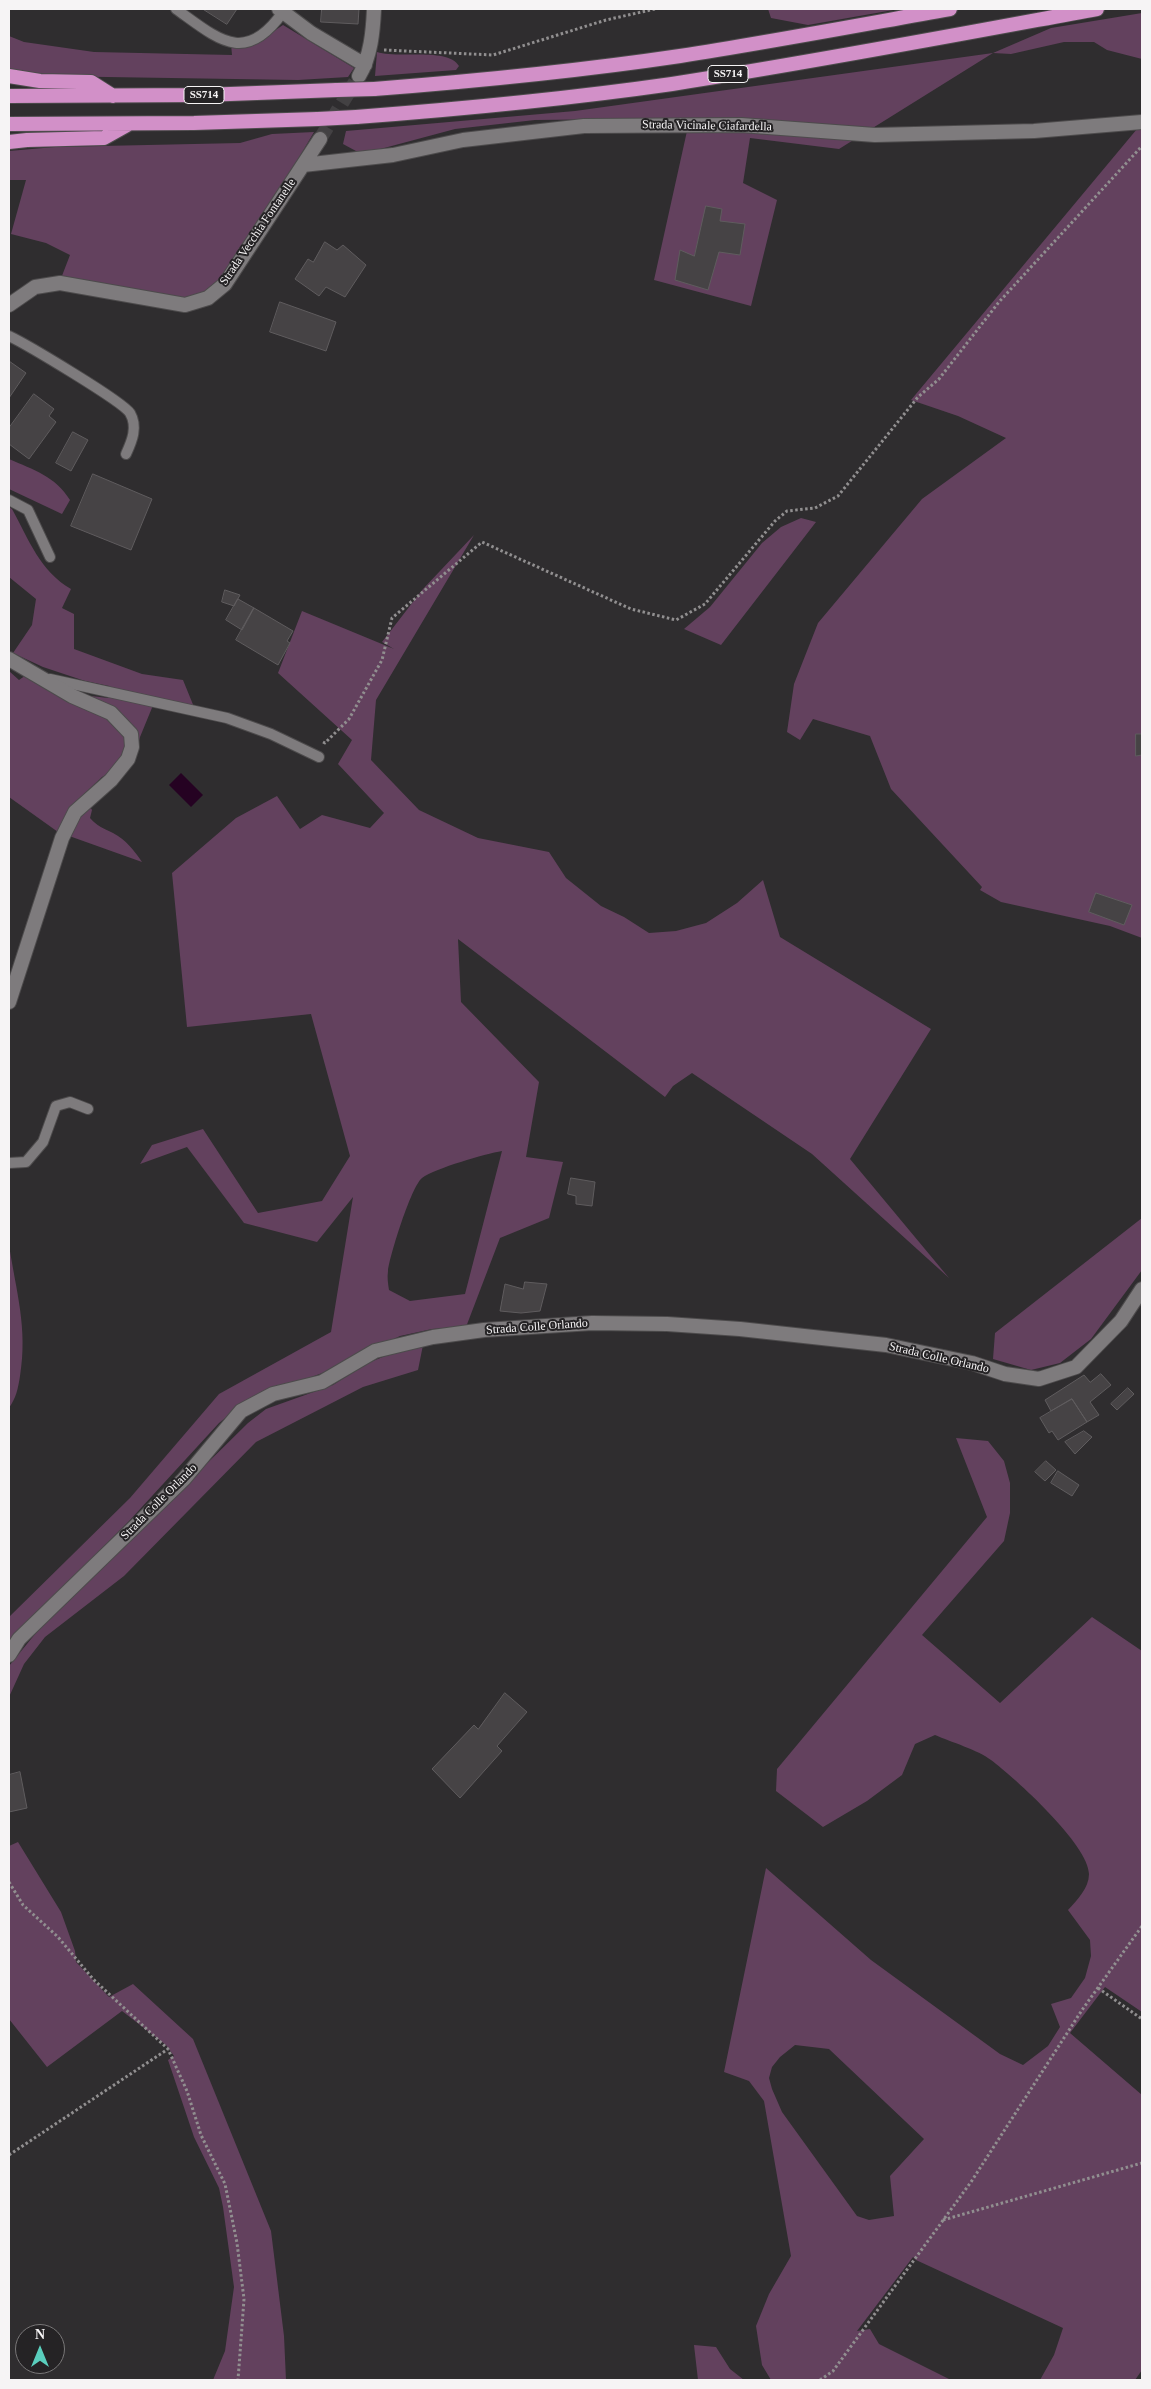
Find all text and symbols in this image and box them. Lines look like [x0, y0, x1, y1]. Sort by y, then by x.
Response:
road number: SS714 [708, 66, 748, 82]
road number: SS714 [184, 86, 224, 104]
street label: Strada Vicinale Ciafardella [642, 118, 772, 134]
street label: Strada Vecchia Fontanelle [217, 176, 299, 288]
street label: Strada Colle Orlando [486, 1316, 588, 1338]
street label: Strada Colle Orlando [888, 1340, 990, 1376]
street label: Strada Colle Orlando [118, 1461, 200, 1543]
north arrow [15, 2324, 65, 2374]
text: N [35, 2327, 45, 2342]

